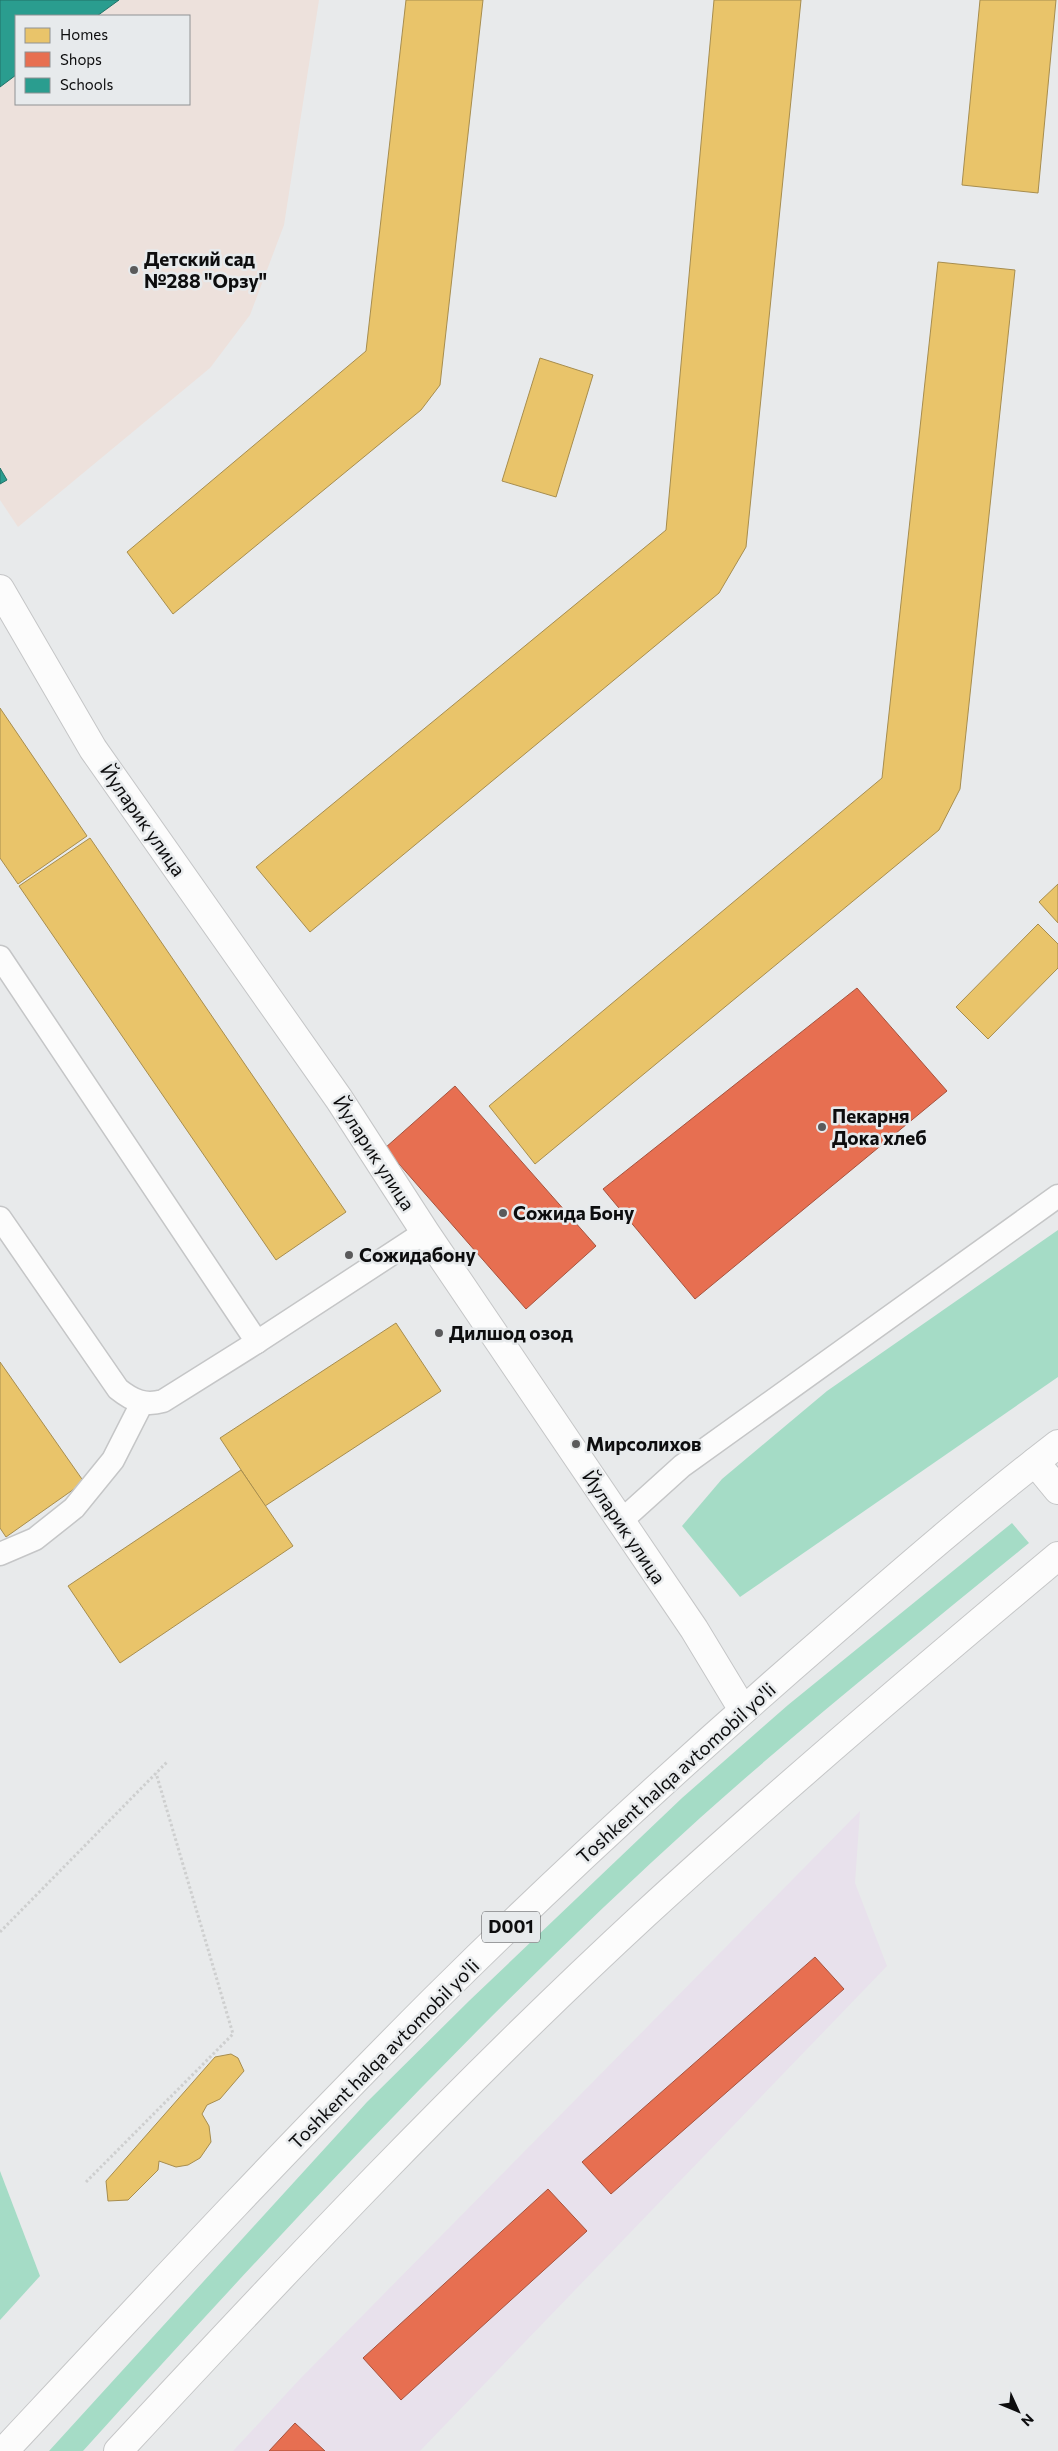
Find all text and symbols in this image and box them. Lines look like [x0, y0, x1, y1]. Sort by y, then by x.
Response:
legend [15, 15, 190, 105]
text: Homes [60, 25, 108, 43]
text: Shops [60, 50, 102, 68]
text: Schools [60, 75, 114, 93]
place label: Детский сад №288 "Орзу" [144, 247, 267, 292]
marker: Детский сад №288 "Орзу" [128, 264, 140, 276]
street label: Йуларик улица [96, 759, 191, 880]
street label: Йуларик улица [329, 1091, 420, 1214]
place label: Пекарня Дока хлеб [832, 1104, 927, 1149]
marker: Пекарня Дока хлеб [816, 1121, 828, 1133]
place label: Сожида Бону [513, 1201, 635, 1224]
marker: Сожида Бону [497, 1207, 509, 1219]
place label: Сожидабону [359, 1243, 476, 1266]
marker: Сожидабону [343, 1249, 355, 1261]
place label: Дилшод озод [449, 1321, 573, 1344]
marker: Дилшод озод [433, 1327, 445, 1339]
place label: Мирсолихов [586, 1432, 701, 1455]
marker: Мирсолихов [570, 1438, 582, 1450]
street label: Йуларик улица [578, 1466, 671, 1588]
street label: Toshkent halqa avtomobil yo'li [572, 1677, 780, 1868]
road number: D001 [482, 1911, 540, 1942]
street label: Toshkent halqa avtomobil yo'li [284, 1954, 483, 2153]
north arrow [993, 2386, 1043, 2436]
text: N [1018, 2411, 1037, 2430]

